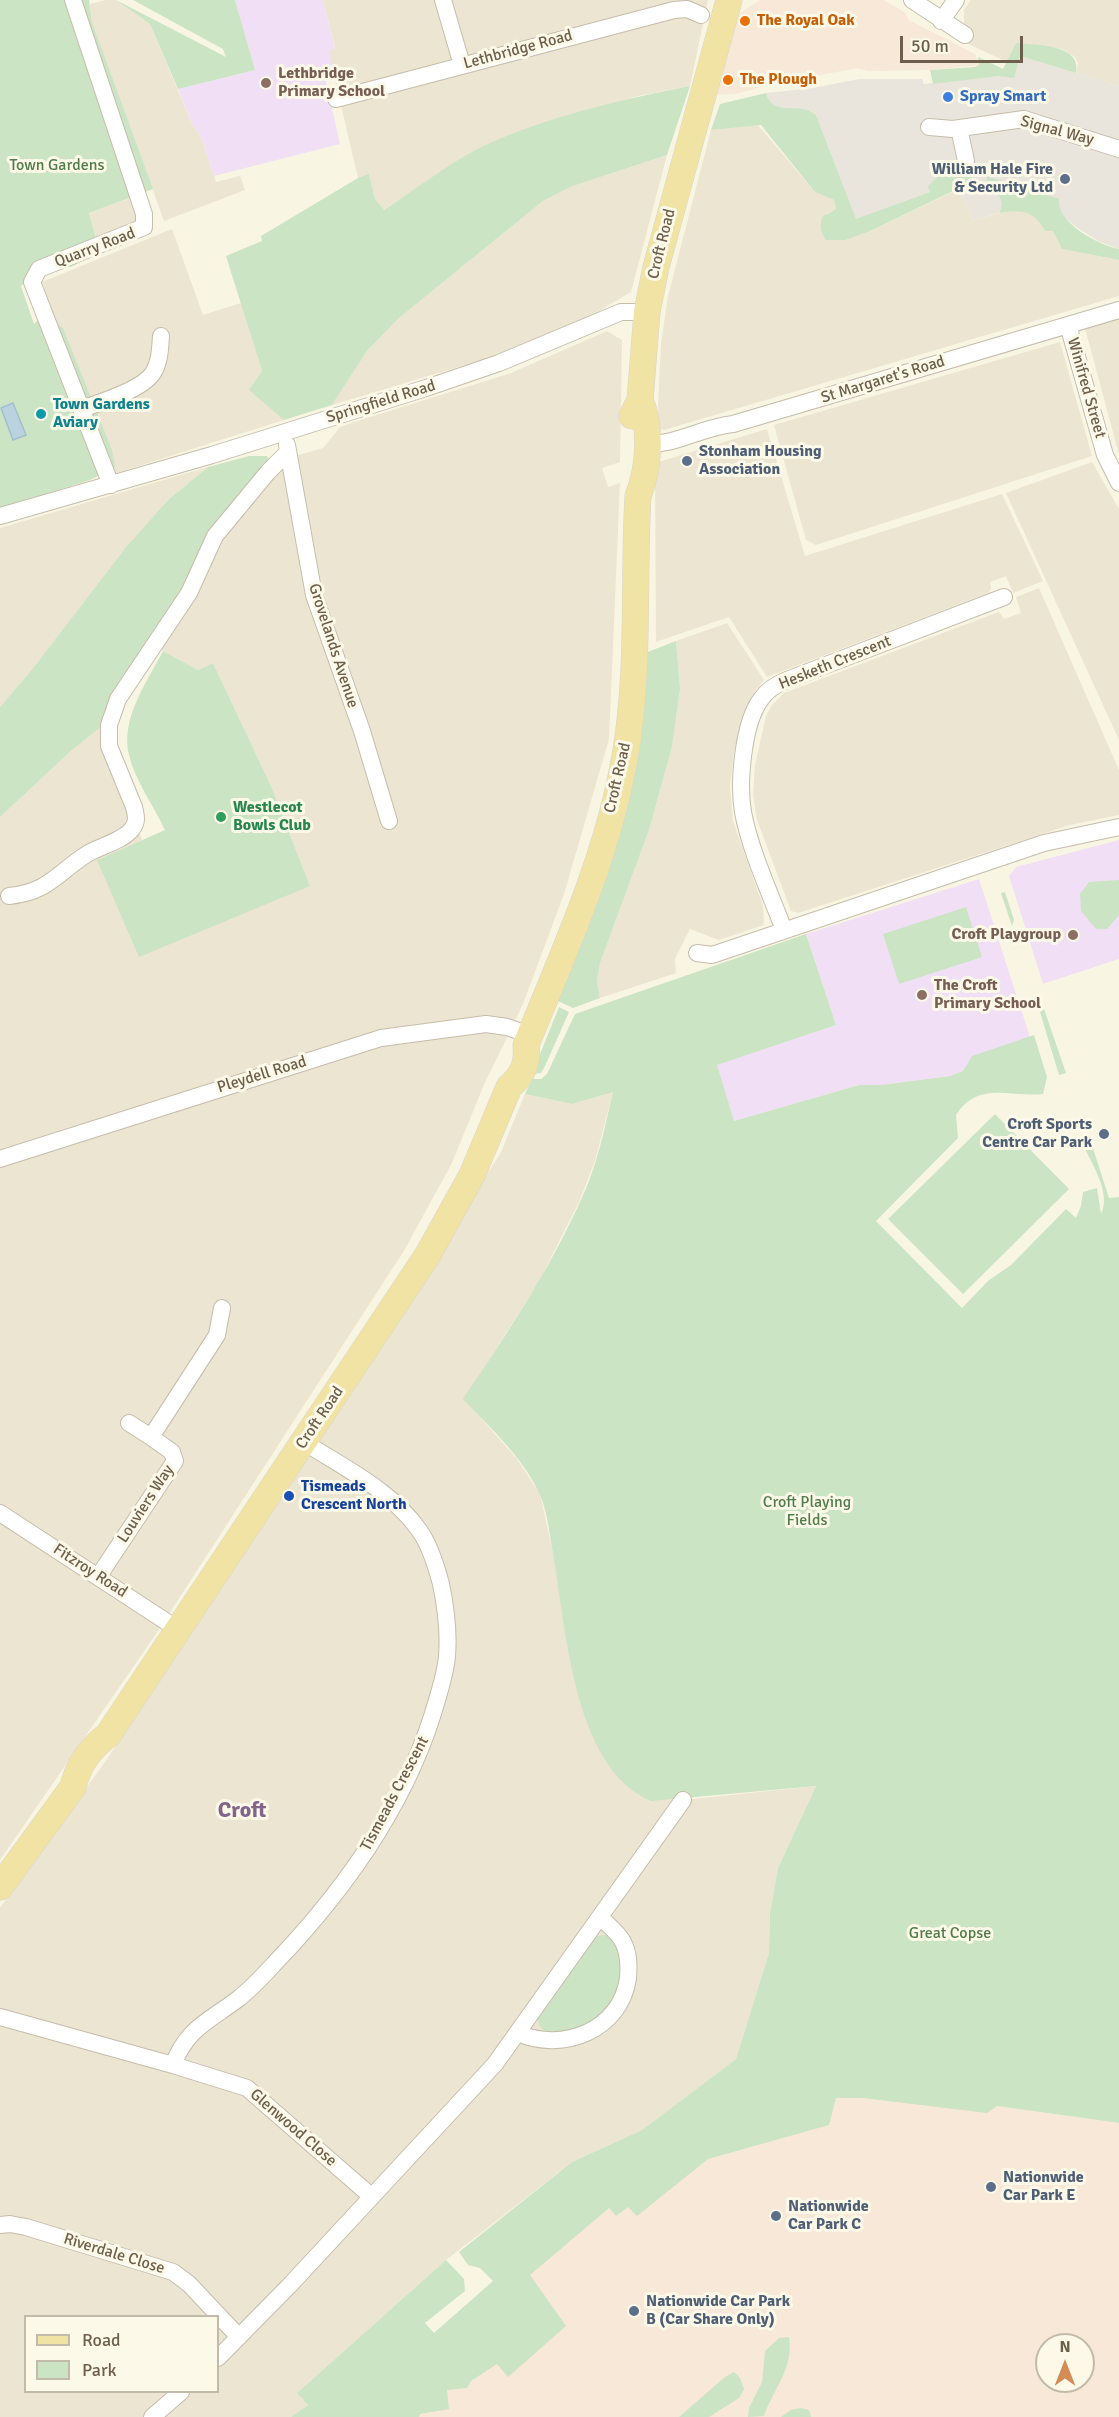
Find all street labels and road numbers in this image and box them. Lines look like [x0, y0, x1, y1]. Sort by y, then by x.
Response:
street label: Lethbridge Road [461, 26, 575, 74]
street label: Signal Way [1018, 112, 1096, 150]
street label: Croft Road [644, 207, 680, 281]
street label: Quarry Road [52, 224, 138, 272]
street label: Winifred Street [1062, 335, 1110, 441]
street label: St Margaret's Road [819, 352, 947, 408]
street label: Springfield Road [324, 376, 438, 428]
street label: Grovelands Avenue [304, 581, 362, 711]
street label: Hesketh Crescent [776, 632, 894, 694]
street label: Croft Road [601, 741, 635, 815]
street label: Pleydell Road [215, 1052, 309, 1098]
street label: Croft Road [292, 1383, 348, 1453]
street label: Louviers Way [114, 1461, 178, 1547]
street label: Fitzroy Road [49, 1540, 131, 1602]
street label: Tismeads Crescent [357, 1733, 433, 1855]
street label: Glenwood Close [246, 2085, 340, 2171]
street label: Riverdale Close [61, 2230, 167, 2278]

